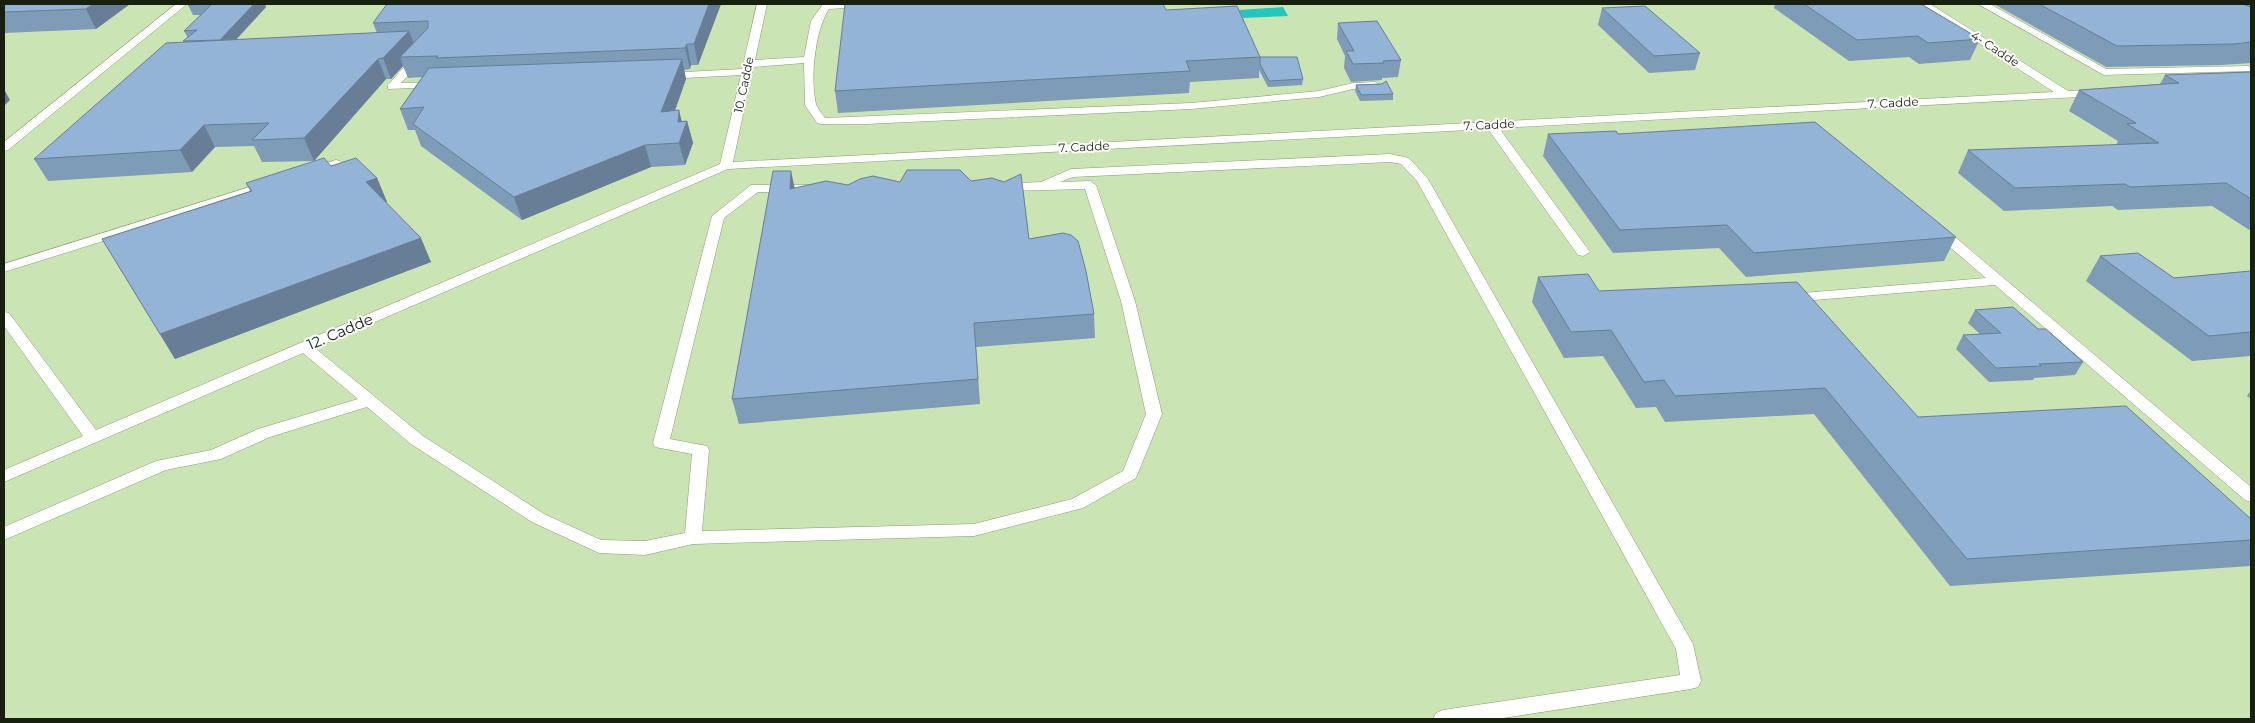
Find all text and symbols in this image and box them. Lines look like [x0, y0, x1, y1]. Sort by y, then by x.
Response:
street label: 4- Cadde [1968, 27, 2022, 70]
street label: 10. Cadde [730, 56, 757, 114]
street label: 7. Cadde [1867, 94, 1919, 111]
street label: 7. Cadde [1463, 116, 1515, 133]
street label: 7. Cadde [1058, 138, 1110, 155]
street label: 12. Cadde [304, 309, 376, 354]

